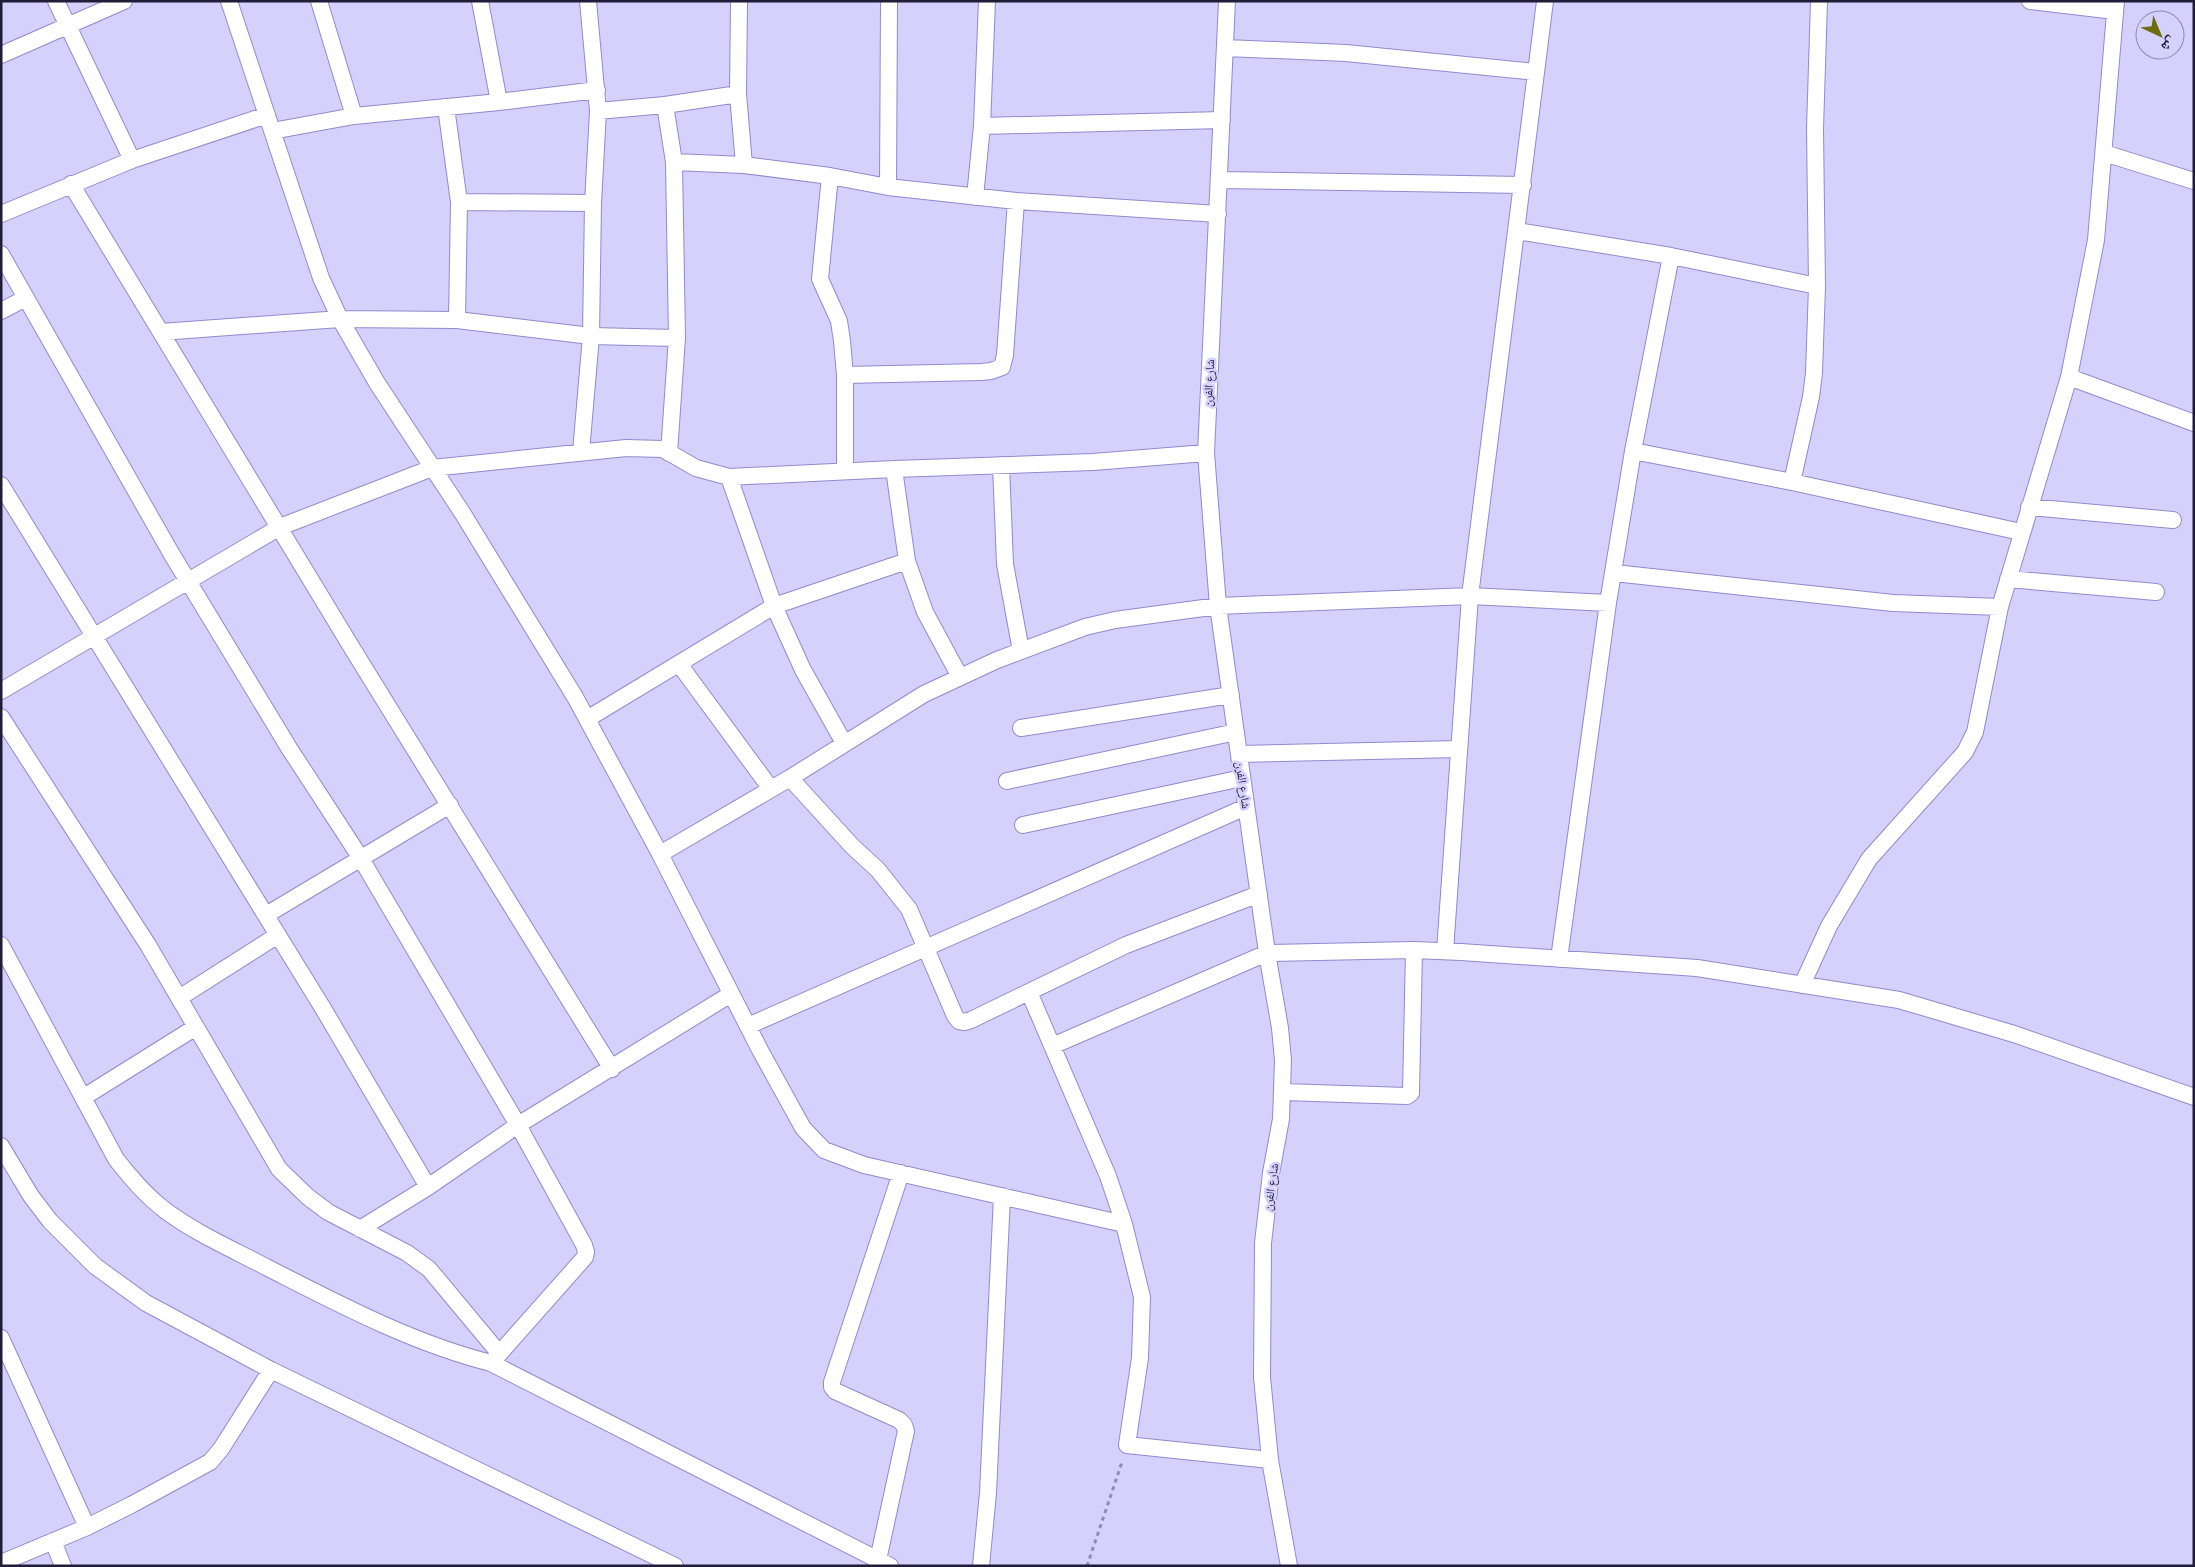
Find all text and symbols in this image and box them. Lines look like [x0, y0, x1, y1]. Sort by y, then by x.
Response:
north arrow [2135, 10, 2185, 60]
text: ش [2157, 33, 2181, 56]
street label: شارع الفرن [1200, 359, 1218, 407]
street label: شارع الفرن [1232, 760, 1254, 810]
street label: شارع الفرن [1260, 1162, 1282, 1212]

